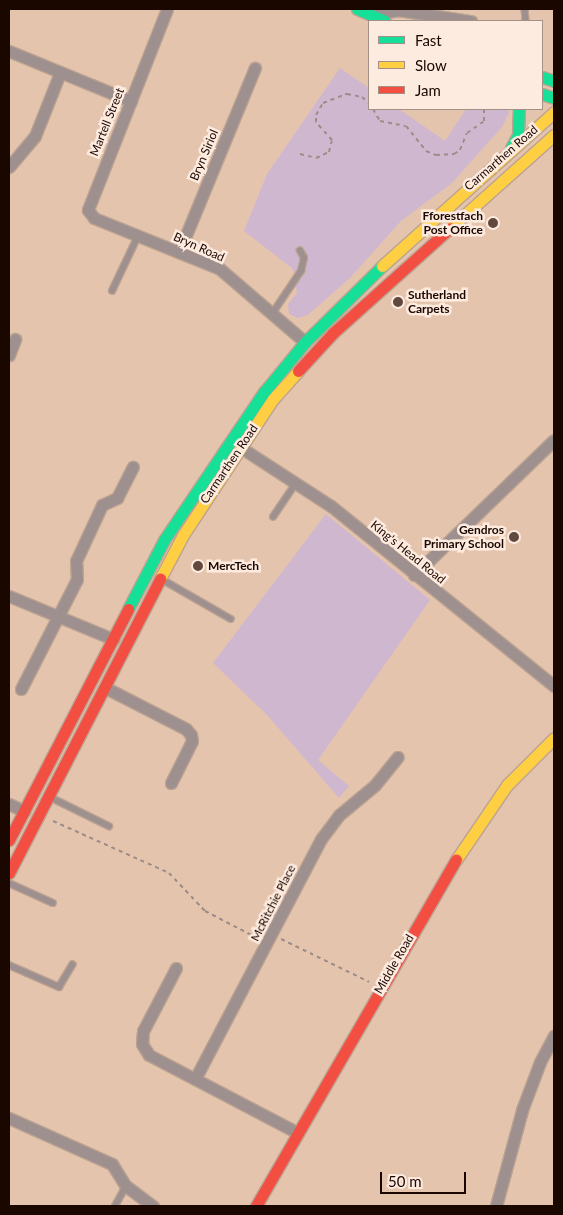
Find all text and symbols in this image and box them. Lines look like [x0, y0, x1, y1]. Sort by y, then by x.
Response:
legend [368, 20, 543, 110]
text: Fast [415, 31, 442, 49]
text: Slow [415, 56, 447, 74]
text: Jam [415, 81, 441, 99]
street label: Martell Street [87, 86, 127, 158]
street label: Carmarthen Road [461, 122, 541, 194]
street label: Bryn Siriol [187, 127, 221, 183]
place label: Fforestfach Post Office [422, 209, 483, 237]
marker: Fforestfach Post Office [487, 217, 499, 229]
street label: Bryn Road [171, 229, 227, 265]
place label: Sutherland Carpets [408, 288, 466, 316]
marker: Sutherland Carpets [392, 296, 404, 308]
street label: Carmarthen Road [197, 422, 261, 506]
street label: King's Head Road [368, 517, 448, 587]
place label: Gendros Primary School [423, 523, 504, 551]
marker: Gendros Primary School [508, 531, 520, 543]
place label: MercTech [208, 559, 259, 573]
marker: MercTech [192, 560, 204, 572]
street label: McRitchie Place [248, 862, 298, 944]
street label: Middle Road [371, 932, 417, 996]
scale bar [383, 1162, 469, 1194]
text: 50 m [388, 1172, 422, 1190]

